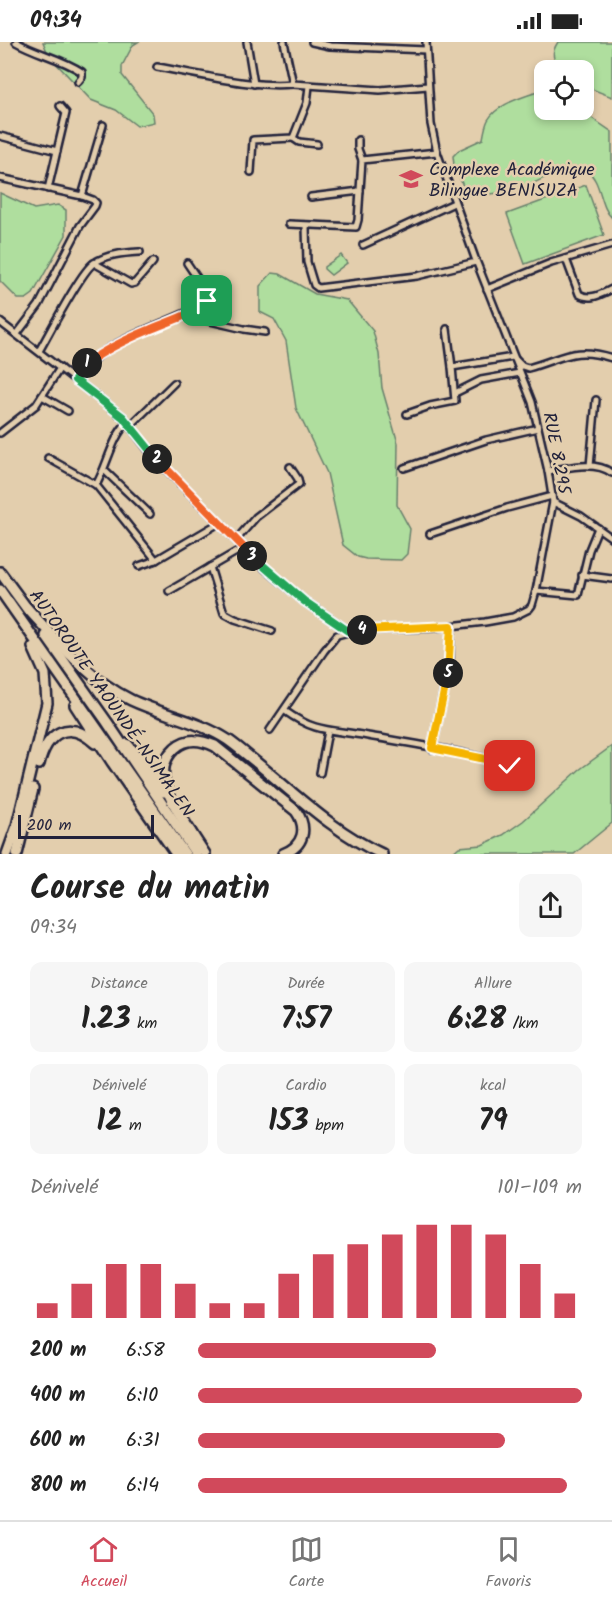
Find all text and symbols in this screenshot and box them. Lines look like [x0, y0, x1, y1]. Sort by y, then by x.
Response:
text: 09:34 [30, 4, 82, 39]
map controls [534, 60, 594, 120]
button: locate [534, 60, 594, 120]
place label: Complexe Académique Bilingue BENISUZA [429, 156, 595, 206]
school or university icon: Complexe Académique Bilingue BENISUZA [398, 166, 424, 192]
pin [181, 275, 232, 326]
icon: arrive [190, 284, 223, 317]
pin: 1 [72, 348, 102, 378]
text: 1 [85, 350, 89, 375]
street label: RUE 8.295 [533, 410, 578, 498]
pin: 2 [142, 444, 172, 474]
text: 2 [152, 446, 162, 471]
pin: 3 [237, 541, 267, 571]
text: 3 [248, 543, 256, 568]
street label: AUTOROUTE YAOUNDÉ-NSIMALEN [21, 584, 201, 824]
pin: 4 [347, 615, 377, 645]
text: 4 [358, 617, 366, 642]
pin: 5 [433, 658, 463, 688]
text: 5 [444, 660, 452, 685]
pin [484, 740, 535, 791]
icon: check [493, 749, 526, 782]
scale bar [18, 812, 154, 839]
text: 200 m [27, 813, 71, 838]
text: Course du matin [30, 863, 270, 916]
button: share [519, 874, 582, 937]
text: 09:34 [30, 912, 77, 944]
text: Distance [90, 971, 148, 996]
text: Durée [287, 971, 325, 996]
text: Allure [474, 971, 512, 996]
text: 1.23 [81, 996, 131, 1044]
text: 7:57 [281, 996, 331, 1044]
text: 6:28 [447, 996, 506, 1044]
text: km [131, 1011, 157, 1036]
text: /km [506, 1011, 539, 1036]
text: Dénivelé [92, 1073, 146, 1098]
text: Cardio [285, 1073, 327, 1098]
text: kcal [480, 1073, 506, 1098]
text: 12 [96, 1098, 123, 1146]
text: 153 [268, 1098, 309, 1146]
text: 79 [478, 1098, 508, 1146]
text: m [123, 1113, 142, 1138]
text: bpm [309, 1113, 344, 1138]
text: Dénivelé [30, 1172, 98, 1204]
text: 101–109 m [497, 1172, 582, 1204]
text: 200 m [30, 1335, 86, 1367]
text: 6:58 [126, 1335, 165, 1367]
text: 400 m [30, 1380, 86, 1412]
text: 6:10 [126, 1380, 158, 1412]
text: 600 m [30, 1425, 85, 1457]
text: 6:31 [126, 1425, 160, 1457]
text: 800 m [30, 1470, 86, 1502]
text: 6:14 [126, 1470, 159, 1502]
tab: Accueil [81, 1533, 127, 1594]
tab: Carte [288, 1533, 324, 1594]
tab: Favoris [486, 1533, 531, 1594]

